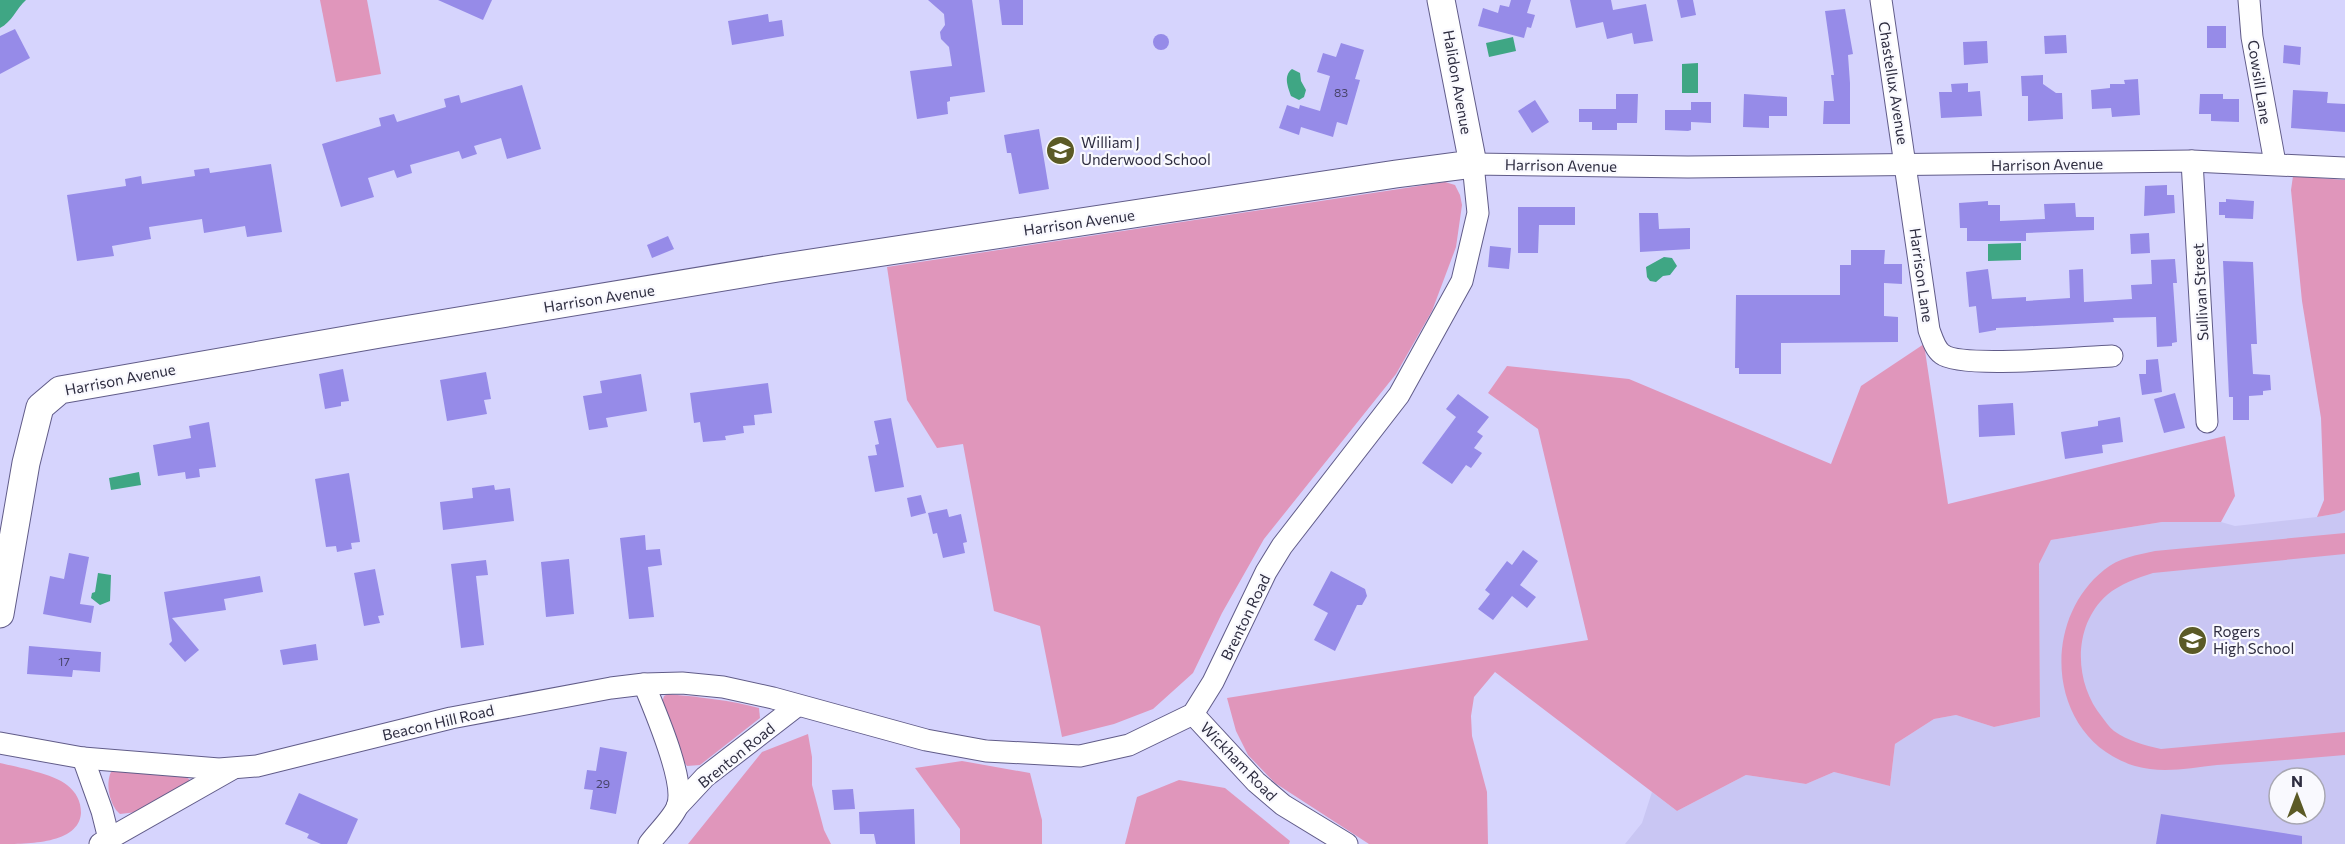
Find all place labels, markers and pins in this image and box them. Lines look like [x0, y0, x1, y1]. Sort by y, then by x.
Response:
place label: William J Underwood School [1081, 133, 1211, 168]
school or university icon: William J Underwood School [1044, 135, 1076, 167]
place label: Rogers High School [2213, 622, 2294, 657]
school or university icon: Rogers High School [2176, 624, 2208, 656]

